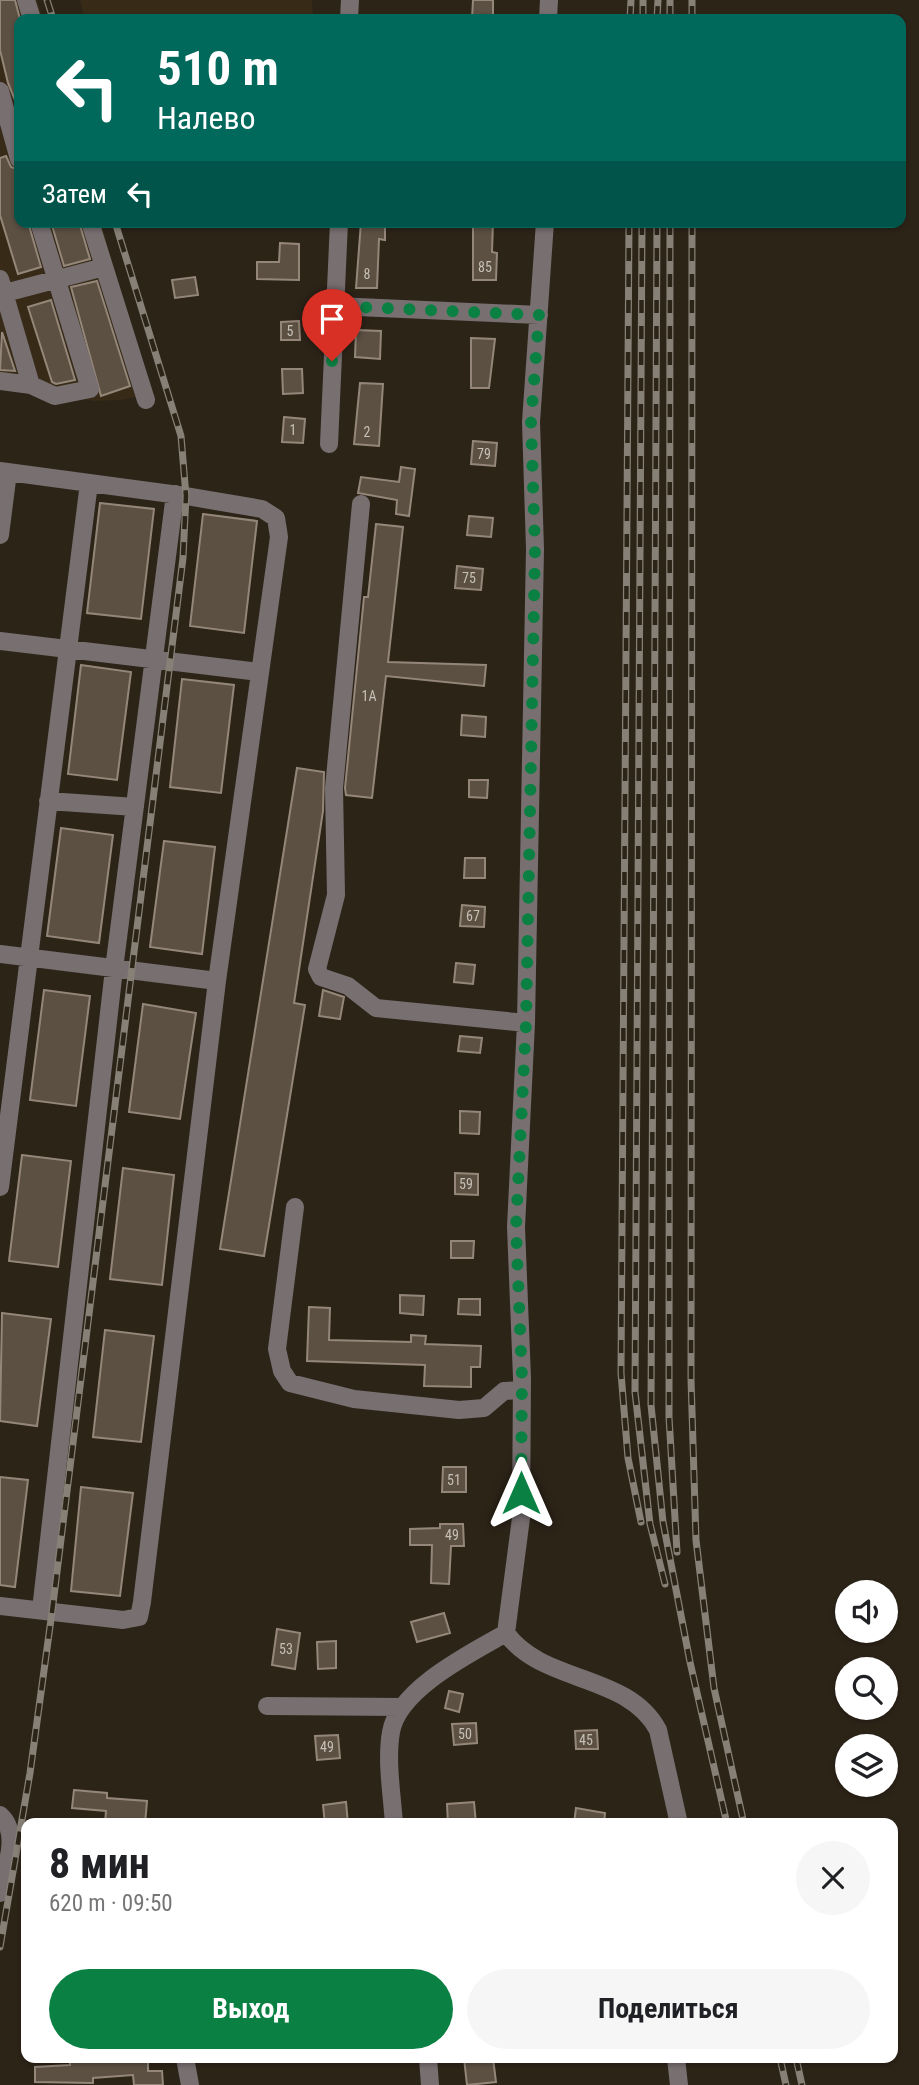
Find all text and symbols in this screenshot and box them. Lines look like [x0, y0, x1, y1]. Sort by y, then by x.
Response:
text: 510 m [157, 40, 279, 97]
icon: left [42, 42, 133, 133]
text: Налево [157, 99, 256, 137]
icon: left [121, 175, 159, 213]
text: Затем [42, 179, 107, 209]
house number: 85 [478, 259, 492, 275]
house number: 8 [364, 266, 371, 282]
pin [302, 289, 362, 361]
icon: arrive [313, 300, 351, 338]
house number: 5 [287, 323, 294, 339]
house number: 1 [290, 422, 296, 438]
house number: 2 [364, 424, 371, 440]
house number: 79 [477, 446, 491, 462]
house number: 75 [462, 570, 476, 586]
house number: 1А [362, 688, 376, 704]
house number: 67 [466, 908, 480, 924]
house number: 59 [459, 1176, 473, 1192]
position arrow [484, 1456, 558, 1530]
house number: 51 [447, 1472, 461, 1488]
house number: 49 [445, 1527, 459, 1543]
map controls [835, 1580, 898, 1797]
button: sound [835, 1580, 898, 1643]
house number: 53 [279, 1641, 293, 1657]
button: search [835, 1657, 898, 1720]
house number: 50 [458, 1726, 472, 1742]
house number: 45 [579, 1732, 593, 1748]
button: layers [835, 1734, 898, 1797]
house number: 49 [320, 1739, 334, 1755]
text: 8 мин [49, 1839, 150, 1888]
button: close [796, 1841, 870, 1915]
text: 620 m · 09:50 [49, 1890, 173, 1917]
button: Выход [49, 1969, 453, 2049]
button: Поделиться [467, 1969, 870, 2049]

